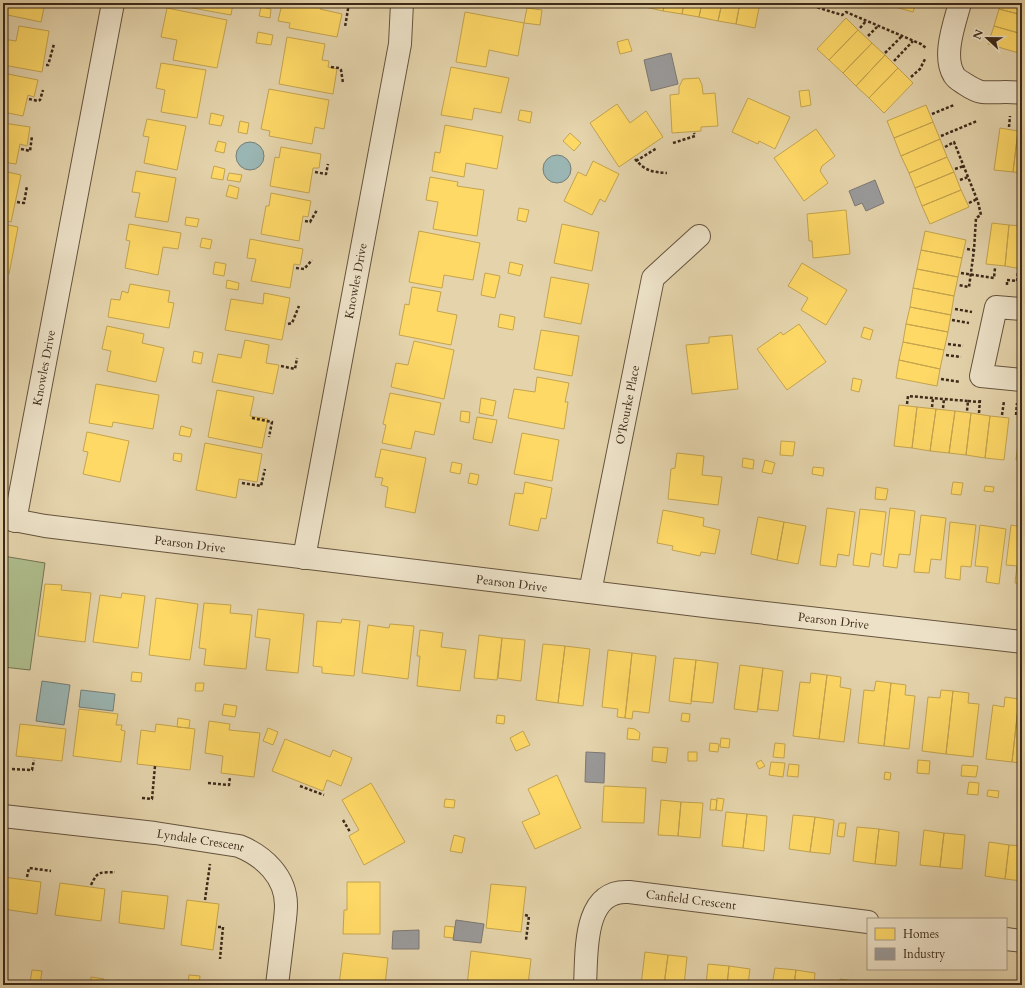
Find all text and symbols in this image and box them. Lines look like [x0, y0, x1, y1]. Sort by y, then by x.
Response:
north arrow [967, 18, 1007, 58]
text: N [969, 27, 987, 42]
street label: Knowles Drive [341, 242, 371, 320]
street label: Knowles Drive [29, 329, 59, 407]
street label: O'Rourke Place [612, 364, 643, 446]
street label: Pearson Drive [153, 532, 227, 557]
street label: Pearson Drive [475, 571, 548, 596]
street label: Pearson Drive [797, 609, 870, 633]
street label: Lyndale Crescent [156, 825, 247, 855]
street label: Canfield Crescent [645, 886, 737, 913]
legend [867, 918, 1007, 970]
text: Homes [903, 926, 939, 942]
text: Industry [903, 946, 946, 962]

